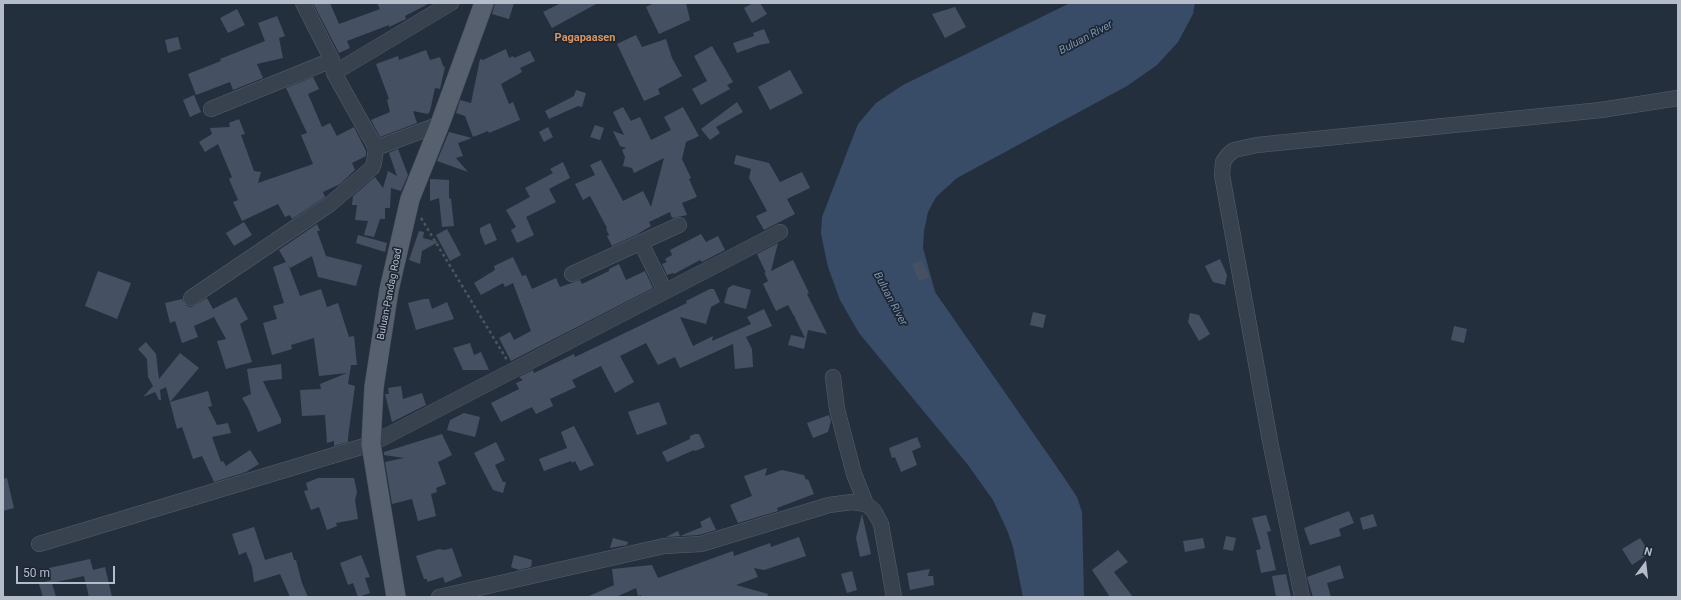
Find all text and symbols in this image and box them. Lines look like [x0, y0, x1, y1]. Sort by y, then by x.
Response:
water label: Buluan River [1057, 18, 1115, 58]
district label: Pagapaasen [555, 31, 615, 45]
street label: Buluan-Pandag Road [375, 247, 405, 341]
water label: Buluan River [870, 270, 910, 328]
north arrow [1625, 544, 1665, 584]
text: N [1643, 545, 1654, 559]
scale bar [18, 558, 117, 584]
text: 50 m [23, 566, 50, 580]

